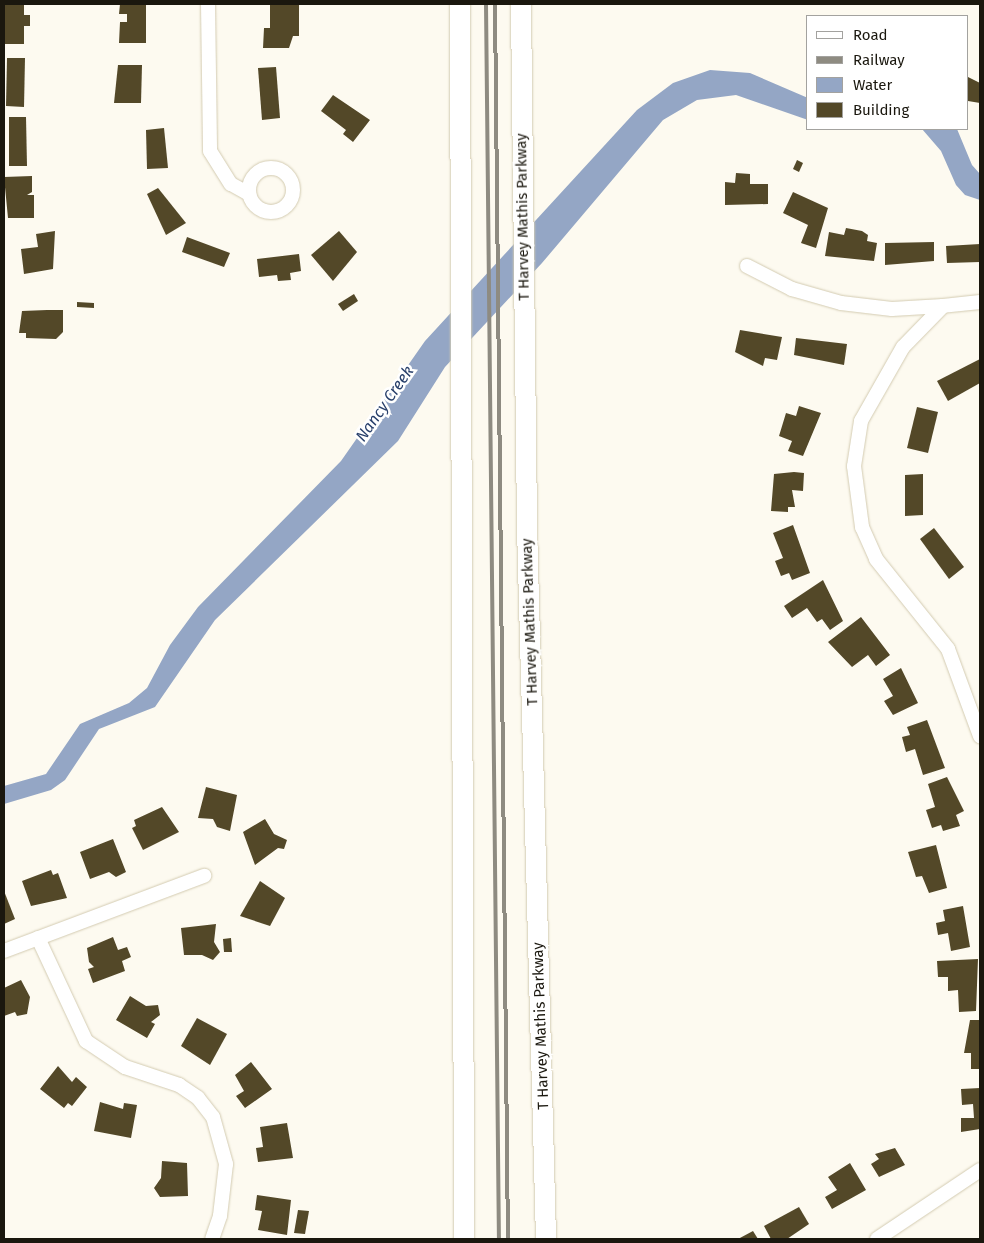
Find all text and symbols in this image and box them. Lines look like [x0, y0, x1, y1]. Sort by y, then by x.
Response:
legend [806, 15, 969, 130]
text: Road [853, 26, 888, 44]
text: Railway [853, 51, 905, 69]
text: Water [853, 76, 892, 94]
text: Building [853, 101, 909, 119]
street label: T Harvey Mathis Parkway [513, 133, 533, 301]
water label: Nancy Creek [352, 362, 418, 446]
street label: T Harvey Mathis Parkway [518, 538, 542, 706]
street label: T Harvey Mathis Parkway [529, 942, 553, 1110]

